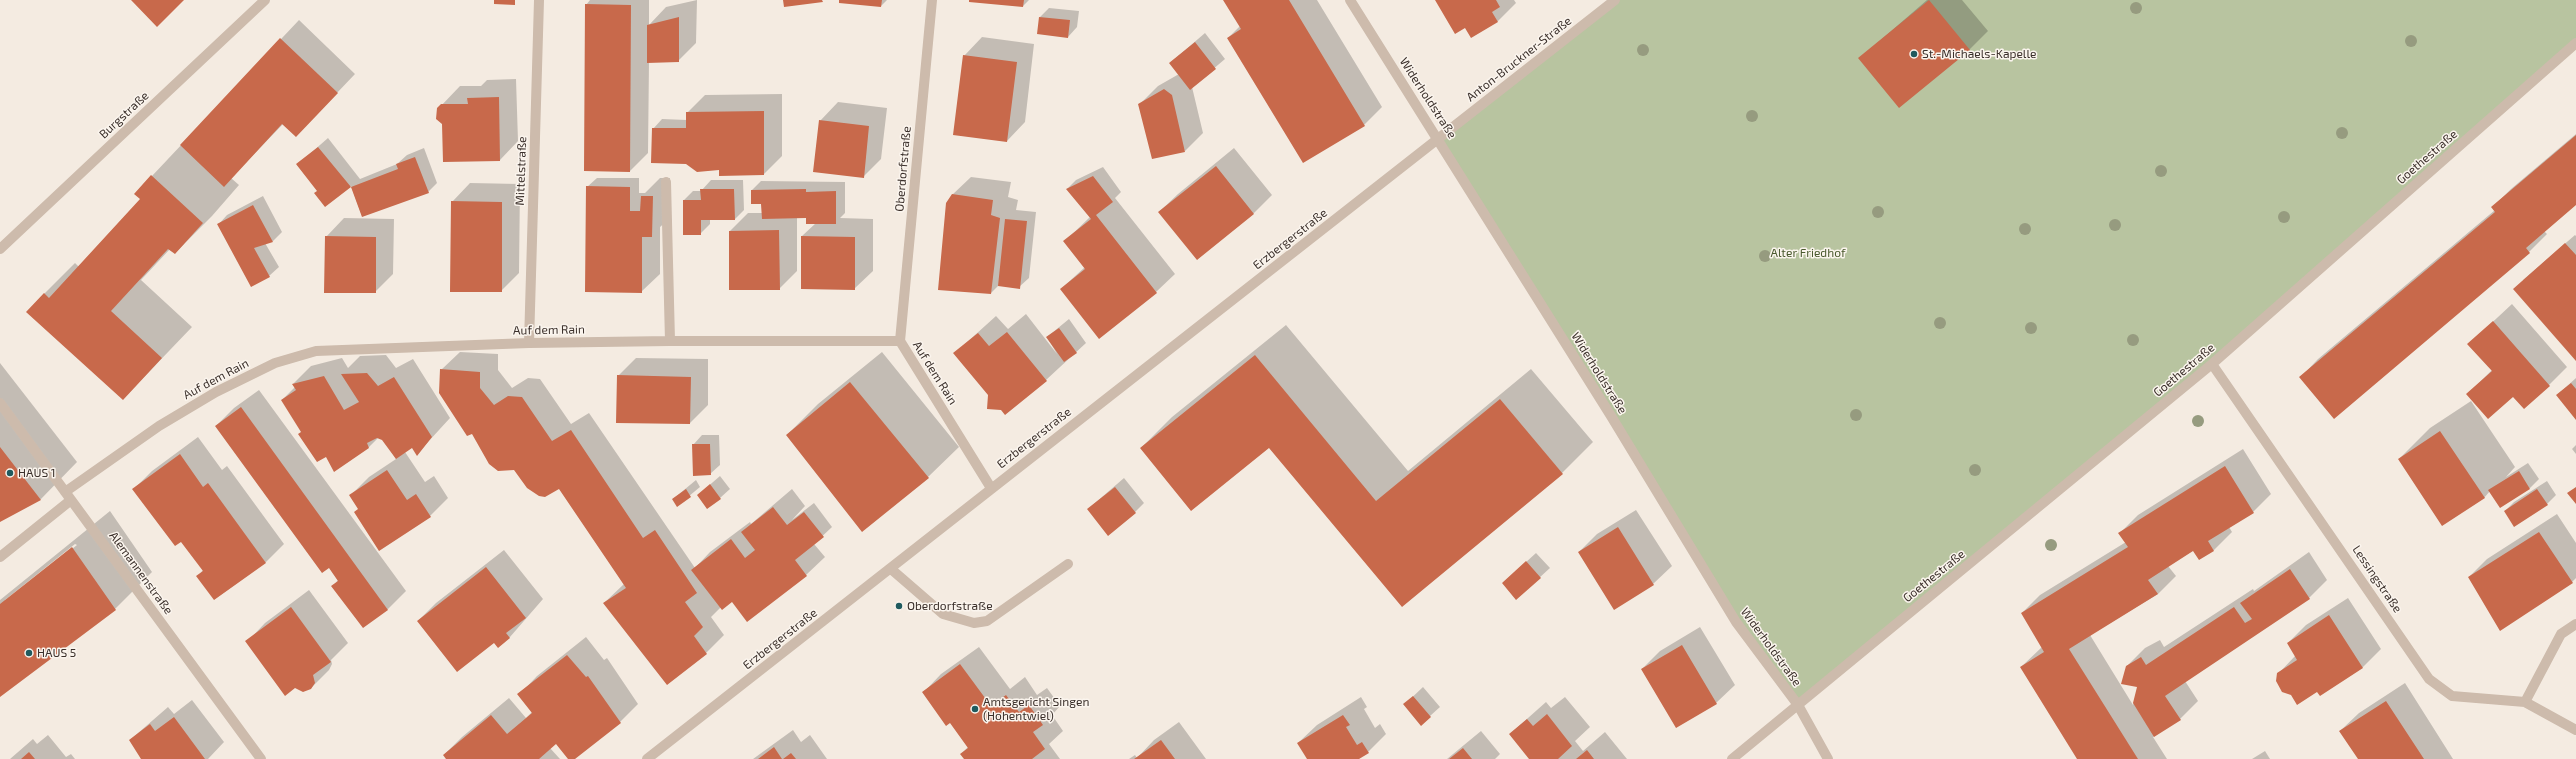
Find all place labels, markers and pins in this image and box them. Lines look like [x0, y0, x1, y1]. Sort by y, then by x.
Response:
place label: St.-Michaels-Kapelle [1922, 47, 2036, 61]
marker: St.-Michaels-Kapelle [1909, 49, 1919, 59]
place label: HAUS 1 [18, 466, 56, 480]
marker: HAUS 1 [5, 468, 15, 478]
place label: Oberdorfstraße [907, 599, 993, 613]
marker: Oberdorfstraße [894, 601, 904, 611]
place label: HAUS 5 [37, 646, 76, 660]
marker: HAUS 5 [24, 648, 34, 658]
place label: Amtsgericht Singen (Hohentwiel) [983, 695, 1089, 723]
marker: Amtsgericht Singen (Hohentwiel) [970, 704, 980, 714]

